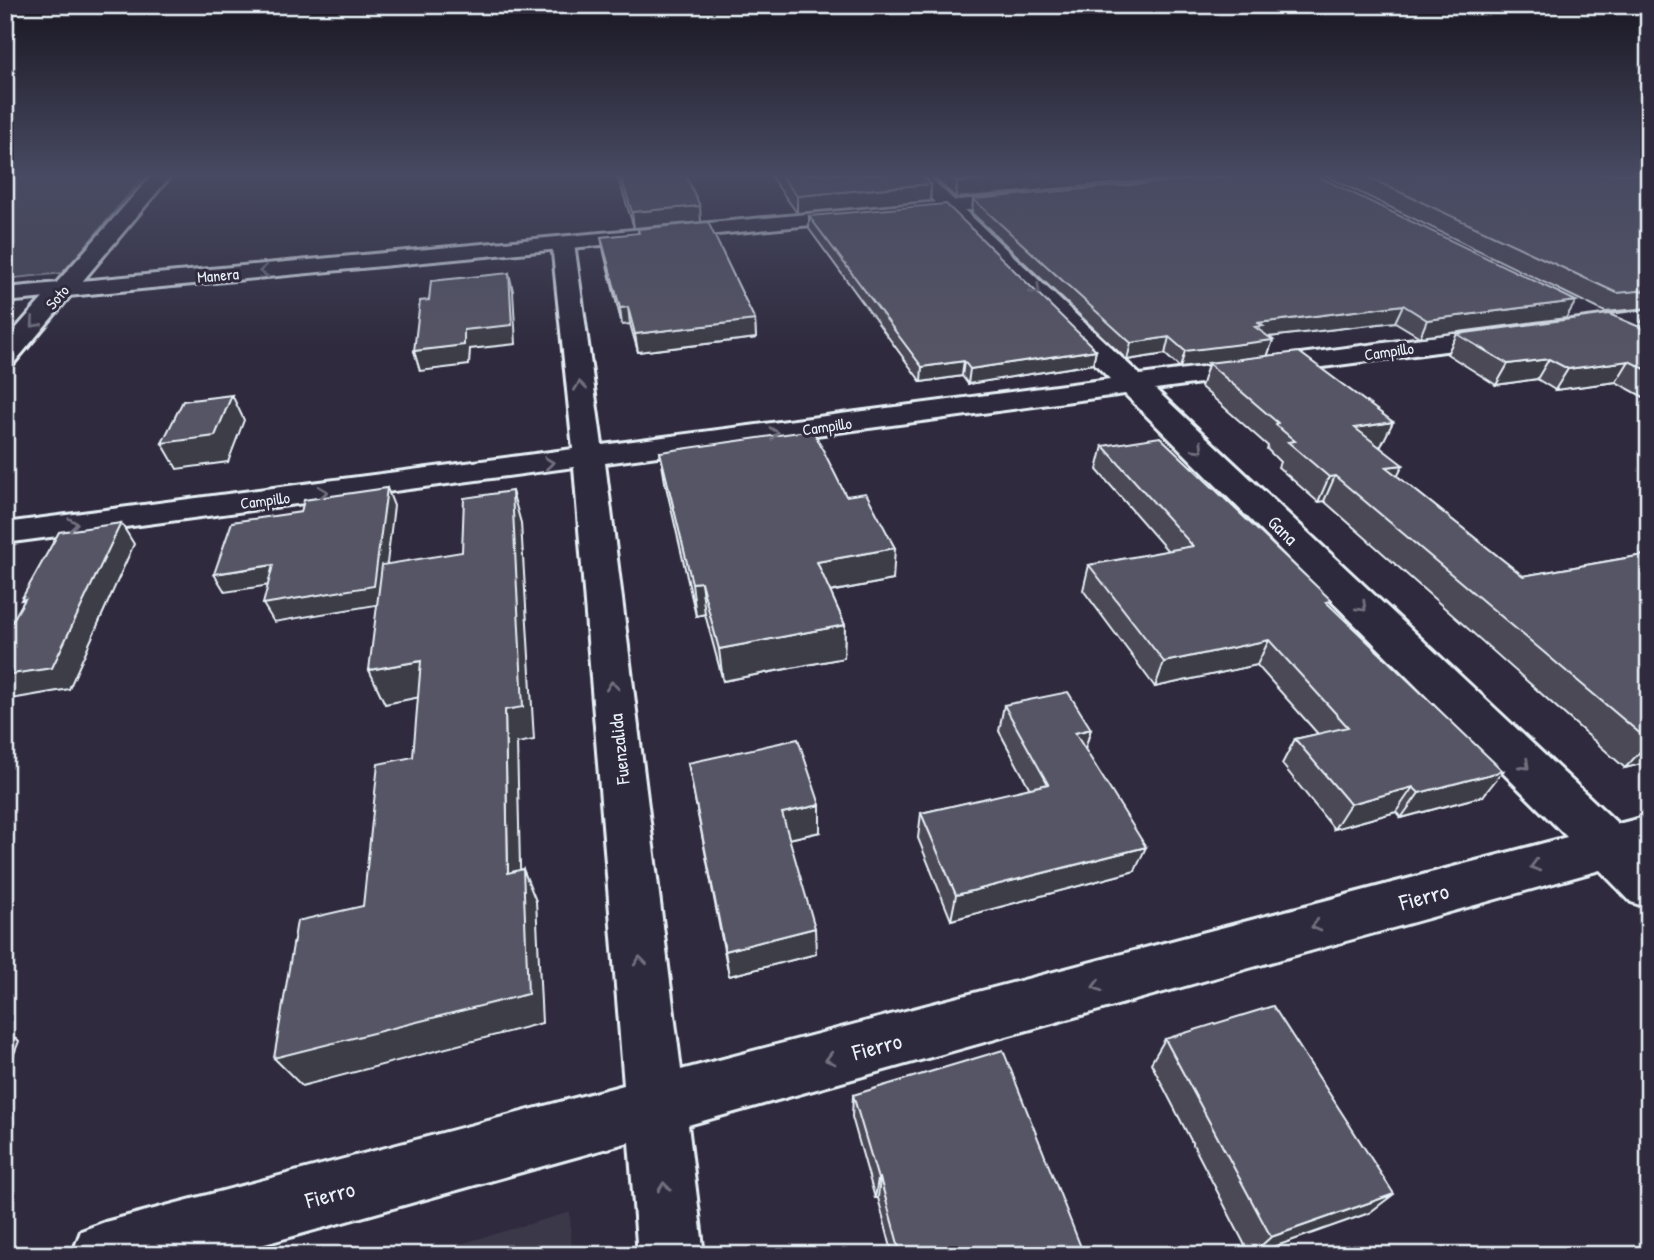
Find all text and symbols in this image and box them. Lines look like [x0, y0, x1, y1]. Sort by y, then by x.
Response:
street label: Manera [196, 262, 240, 288]
one-way arrow [258, 263, 269, 278]
street label: Soto [40, 280, 74, 314]
one-way arrow [1027, 281, 1040, 294]
one-way arrow [31, 315, 43, 328]
street label: Campillo [1363, 337, 1416, 365]
one-way arrow [573, 380, 588, 392]
street label: Campillo [801, 412, 854, 440]
one-way arrow [768, 426, 780, 441]
one-way arrow [1191, 440, 1204, 453]
one-way arrow [543, 456, 554, 471]
one-way arrow [317, 485, 329, 500]
street label: Campillo [239, 486, 292, 514]
street label: Gana [1262, 509, 1304, 551]
one-way arrow [67, 517, 79, 532]
one-way arrow [1354, 598, 1367, 611]
one-way arrow [605, 680, 620, 691]
street label: Fuenzalida [602, 712, 636, 786]
one-way arrow [1517, 757, 1530, 770]
one-way arrow [1530, 858, 1542, 872]
street label: Fierro [1395, 875, 1452, 918]
one-way arrow [1310, 918, 1322, 932]
one-way arrow [633, 955, 648, 966]
one-way arrow [1091, 978, 1103, 992]
street label: Fierro [848, 1025, 905, 1068]
one-way arrow [824, 1051, 836, 1065]
street label: Fierro [301, 1173, 358, 1216]
one-way arrow [657, 1181, 672, 1192]

